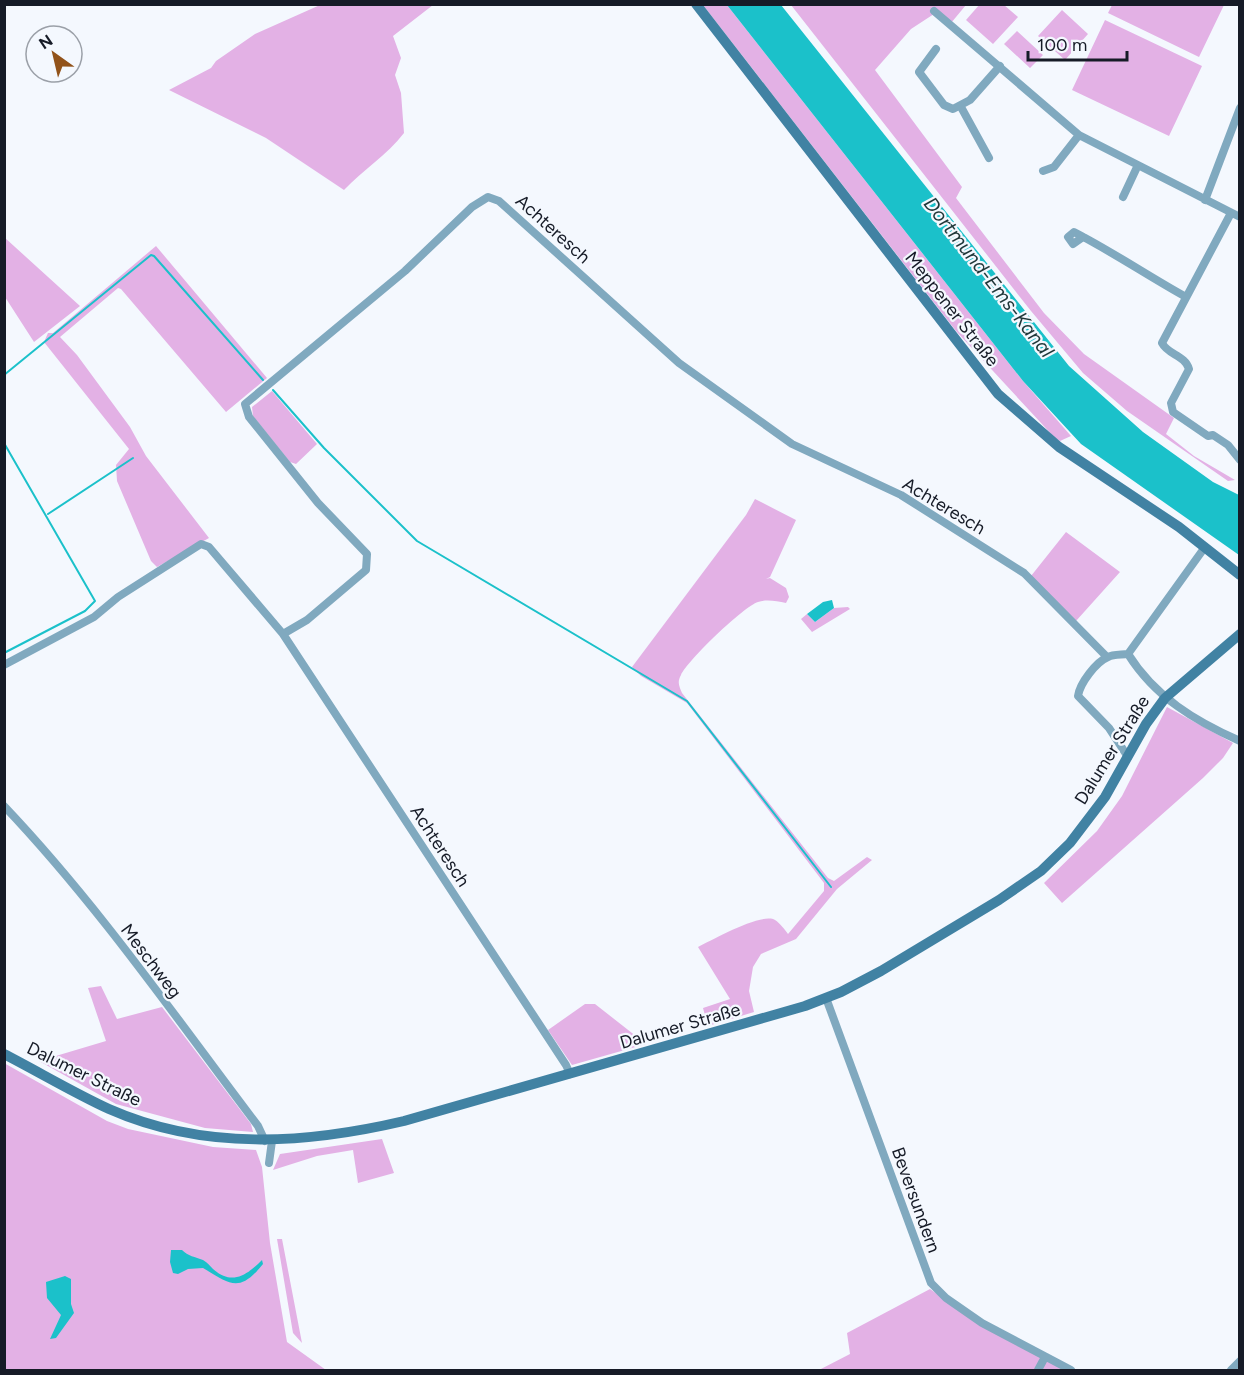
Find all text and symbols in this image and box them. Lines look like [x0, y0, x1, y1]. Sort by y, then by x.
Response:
north arrow [24, 24, 84, 84]
scale bar [1028, 24, 1127, 62]
text: N [35, 31, 56, 53]
text: 100 m [1037, 34, 1087, 56]
street label: Achteresch [511, 190, 595, 268]
water label: Dortmund-Ems-Kanal [919, 192, 1059, 362]
street label: Meppener Straße [900, 247, 1004, 371]
street label: Achteresch [899, 473, 989, 539]
street label: Dalumer Straße [1070, 691, 1154, 809]
street label: Achteresch [406, 801, 474, 891]
street label: Meschweg [116, 919, 186, 1003]
street label: Dalumer Straße [617, 998, 743, 1054]
street label: Dalumer Straße [23, 1037, 145, 1111]
street label: Beversundern [887, 1144, 945, 1256]

